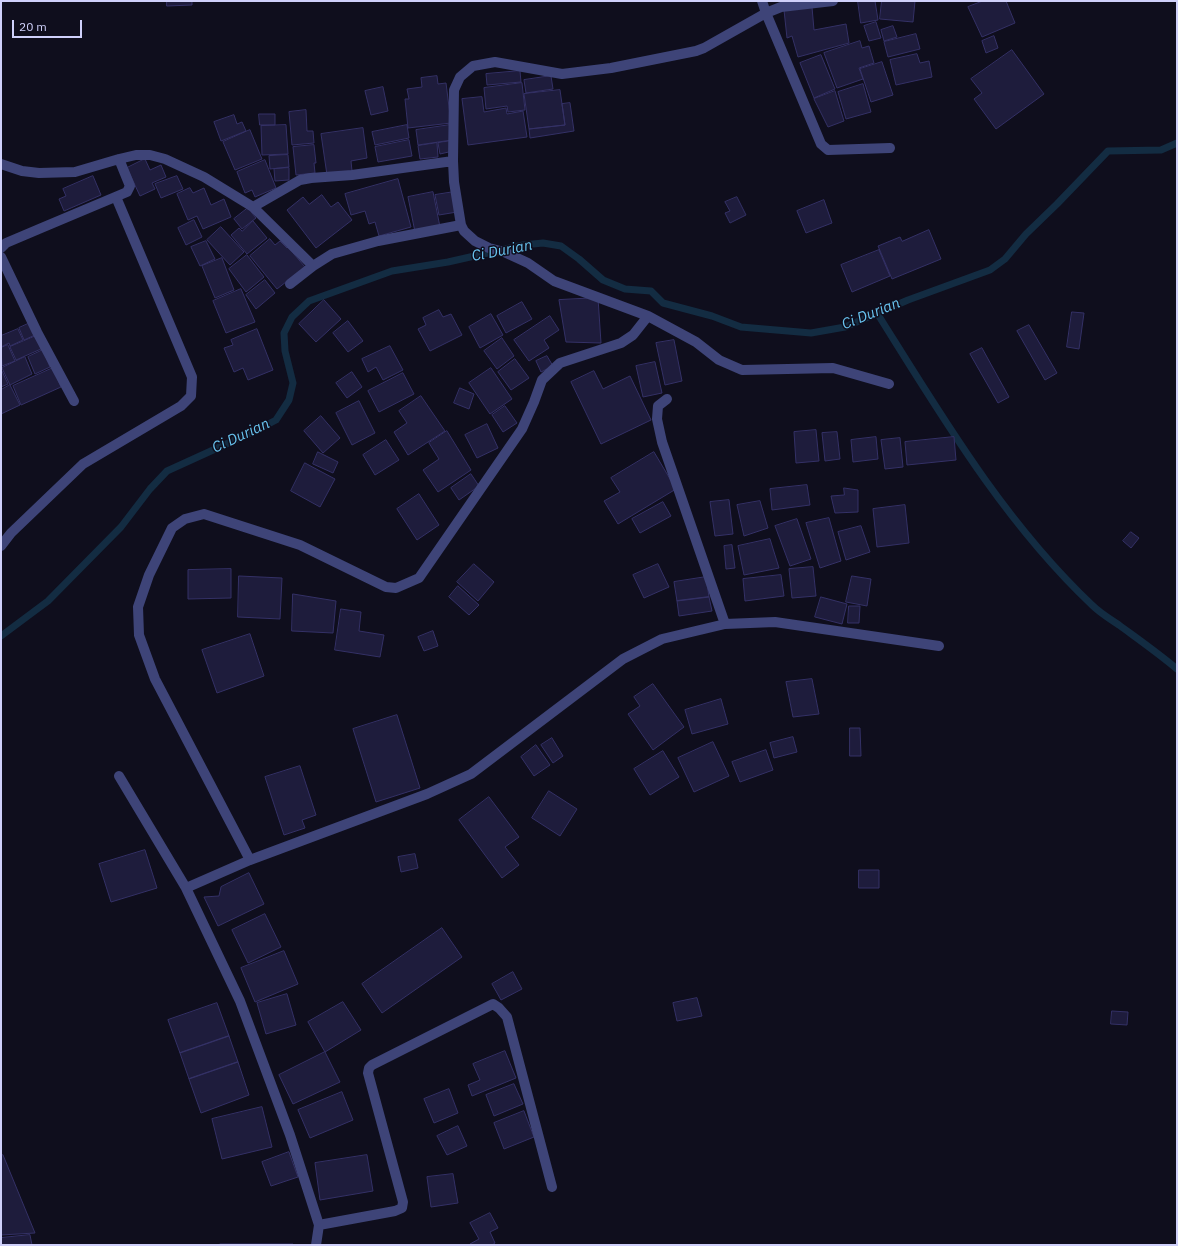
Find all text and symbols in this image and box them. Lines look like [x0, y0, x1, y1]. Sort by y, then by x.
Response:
scale bar [14, 12, 84, 38]
text: 20 m [19, 19, 47, 34]
water label: Ci Durian [470, 236, 534, 266]
water label: Ci Durian [839, 294, 903, 334]
water label: Ci Durian [209, 415, 273, 457]

